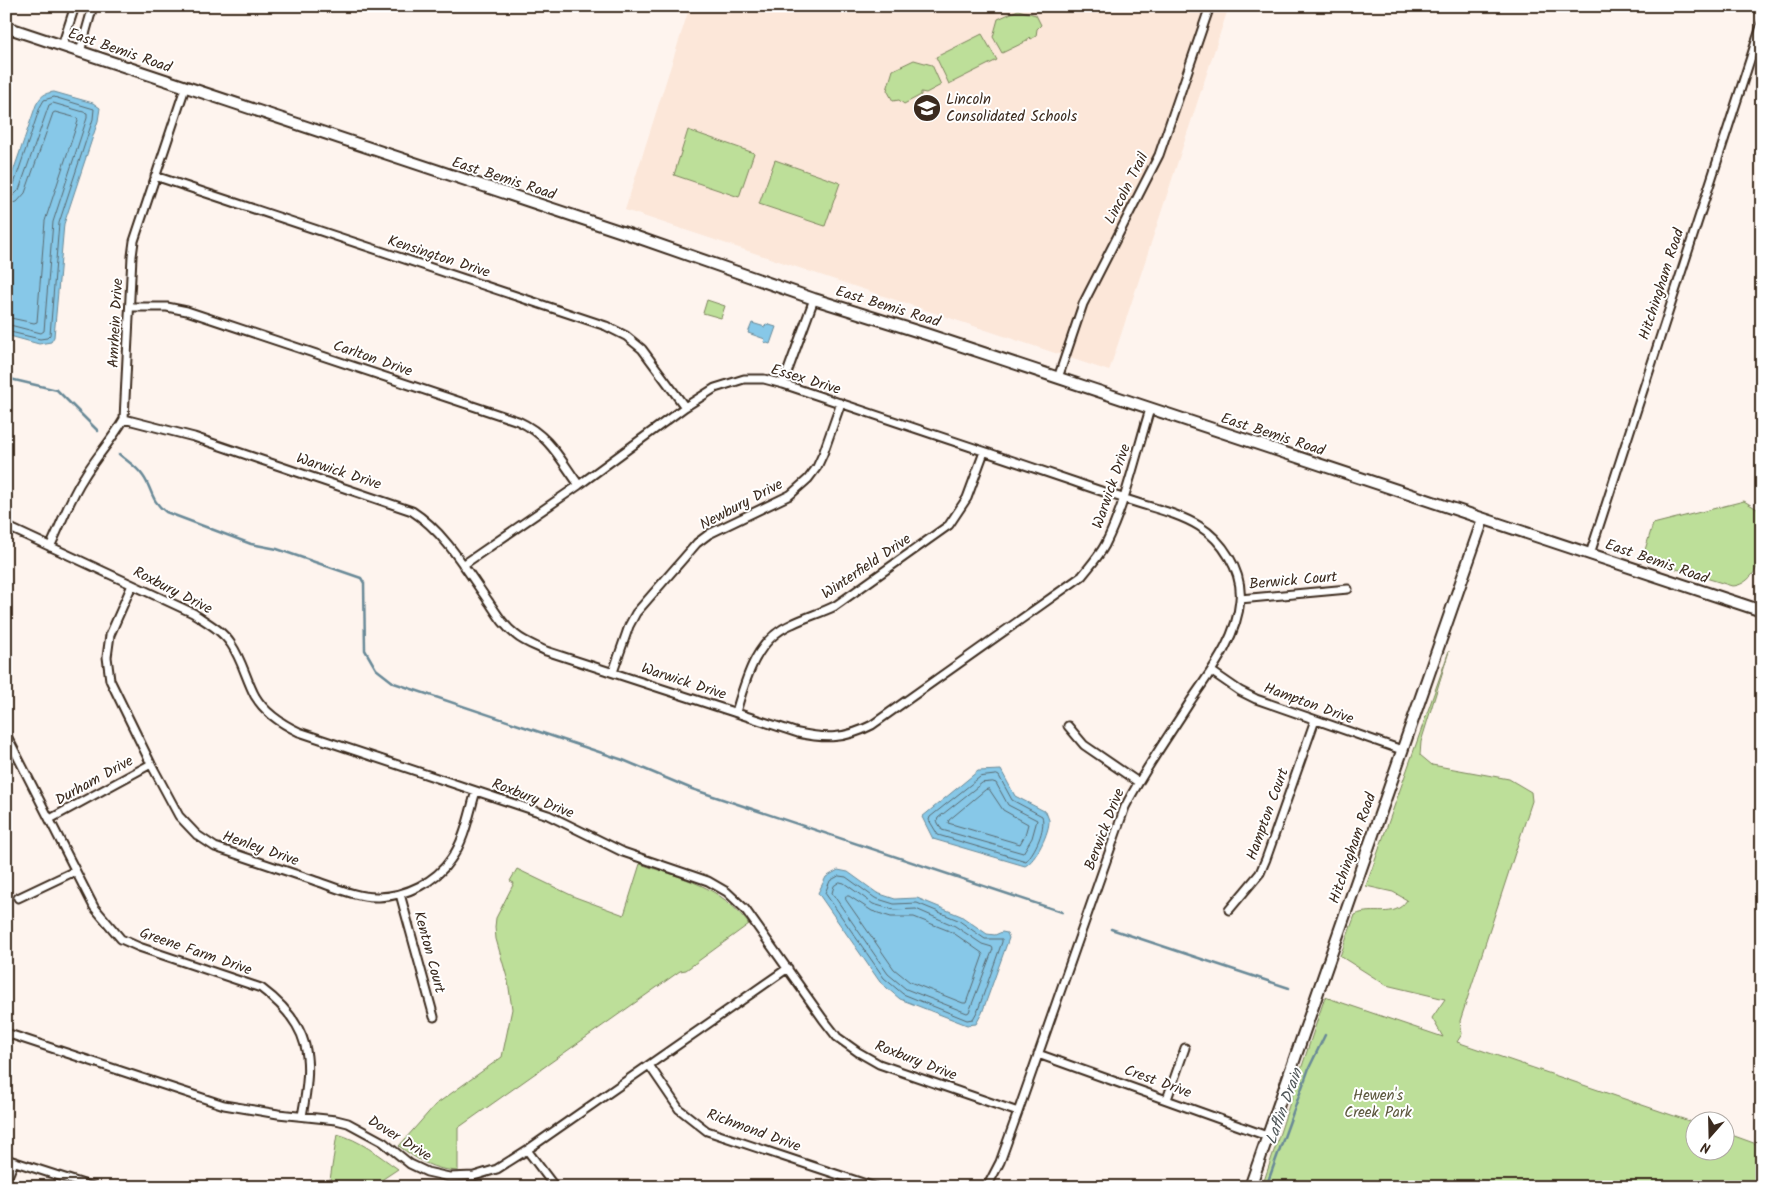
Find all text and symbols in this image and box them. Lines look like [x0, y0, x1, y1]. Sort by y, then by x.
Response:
street label: East Bemis Road [65, 22, 175, 80]
place label: Lincoln Consolidated Schools [946, 88, 1078, 129]
school or university icon: Lincoln Consolidated Schools [912, 93, 942, 123]
street label: Lincoln Trail [1098, 148, 1155, 229]
street label: East Bemis Road [448, 151, 559, 207]
street label: Hitchingham Road [1633, 225, 1691, 343]
street label: Kensington Drive [384, 229, 493, 285]
street label: Amrhein Drive [102, 277, 130, 368]
street label: East Bemis Road [832, 280, 943, 334]
street label: Carlton Drive [330, 334, 416, 384]
street label: Essex Drive [768, 358, 844, 402]
street label: East Bemis Road [1217, 407, 1328, 463]
street label: Warwick Drive [1086, 440, 1138, 532]
street label: Warwick Drive [293, 447, 385, 497]
street label: Newbury Drive [695, 473, 788, 537]
street label: Winterfield Drive [817, 528, 917, 606]
street label: East Bemis Road [1602, 533, 1712, 591]
street label: Roxbury Drive [129, 561, 217, 621]
street label: Berwick Court [1248, 565, 1338, 597]
street label: Warwick Drive [638, 657, 730, 707]
street label: Hampton Drive [1260, 677, 1357, 731]
street label: Durham Drive [51, 749, 138, 812]
street label: Hampton Court [1240, 765, 1296, 864]
street label: Roxbury Drive [488, 772, 577, 826]
street label: Berwick Drive [1078, 785, 1132, 874]
street label: Hitchingham Road [1323, 789, 1383, 907]
street label: Henley Drive [219, 825, 302, 873]
street label: Kenton Court [407, 909, 452, 996]
street label: Greene Farm Drive [136, 921, 255, 982]
street label: Roxbury Drive [871, 1034, 960, 1088]
street label: Crest Drive [1121, 1059, 1195, 1105]
water label: Laflin Drain [1259, 1064, 1310, 1148]
park label: Hewen's Creek Park [1344, 1084, 1413, 1125]
street label: Richmond Drive [703, 1103, 804, 1159]
street label: Dover Drive [363, 1110, 436, 1168]
north arrow [1686, 1110, 1736, 1160]
text: N [1698, 1135, 1714, 1159]

